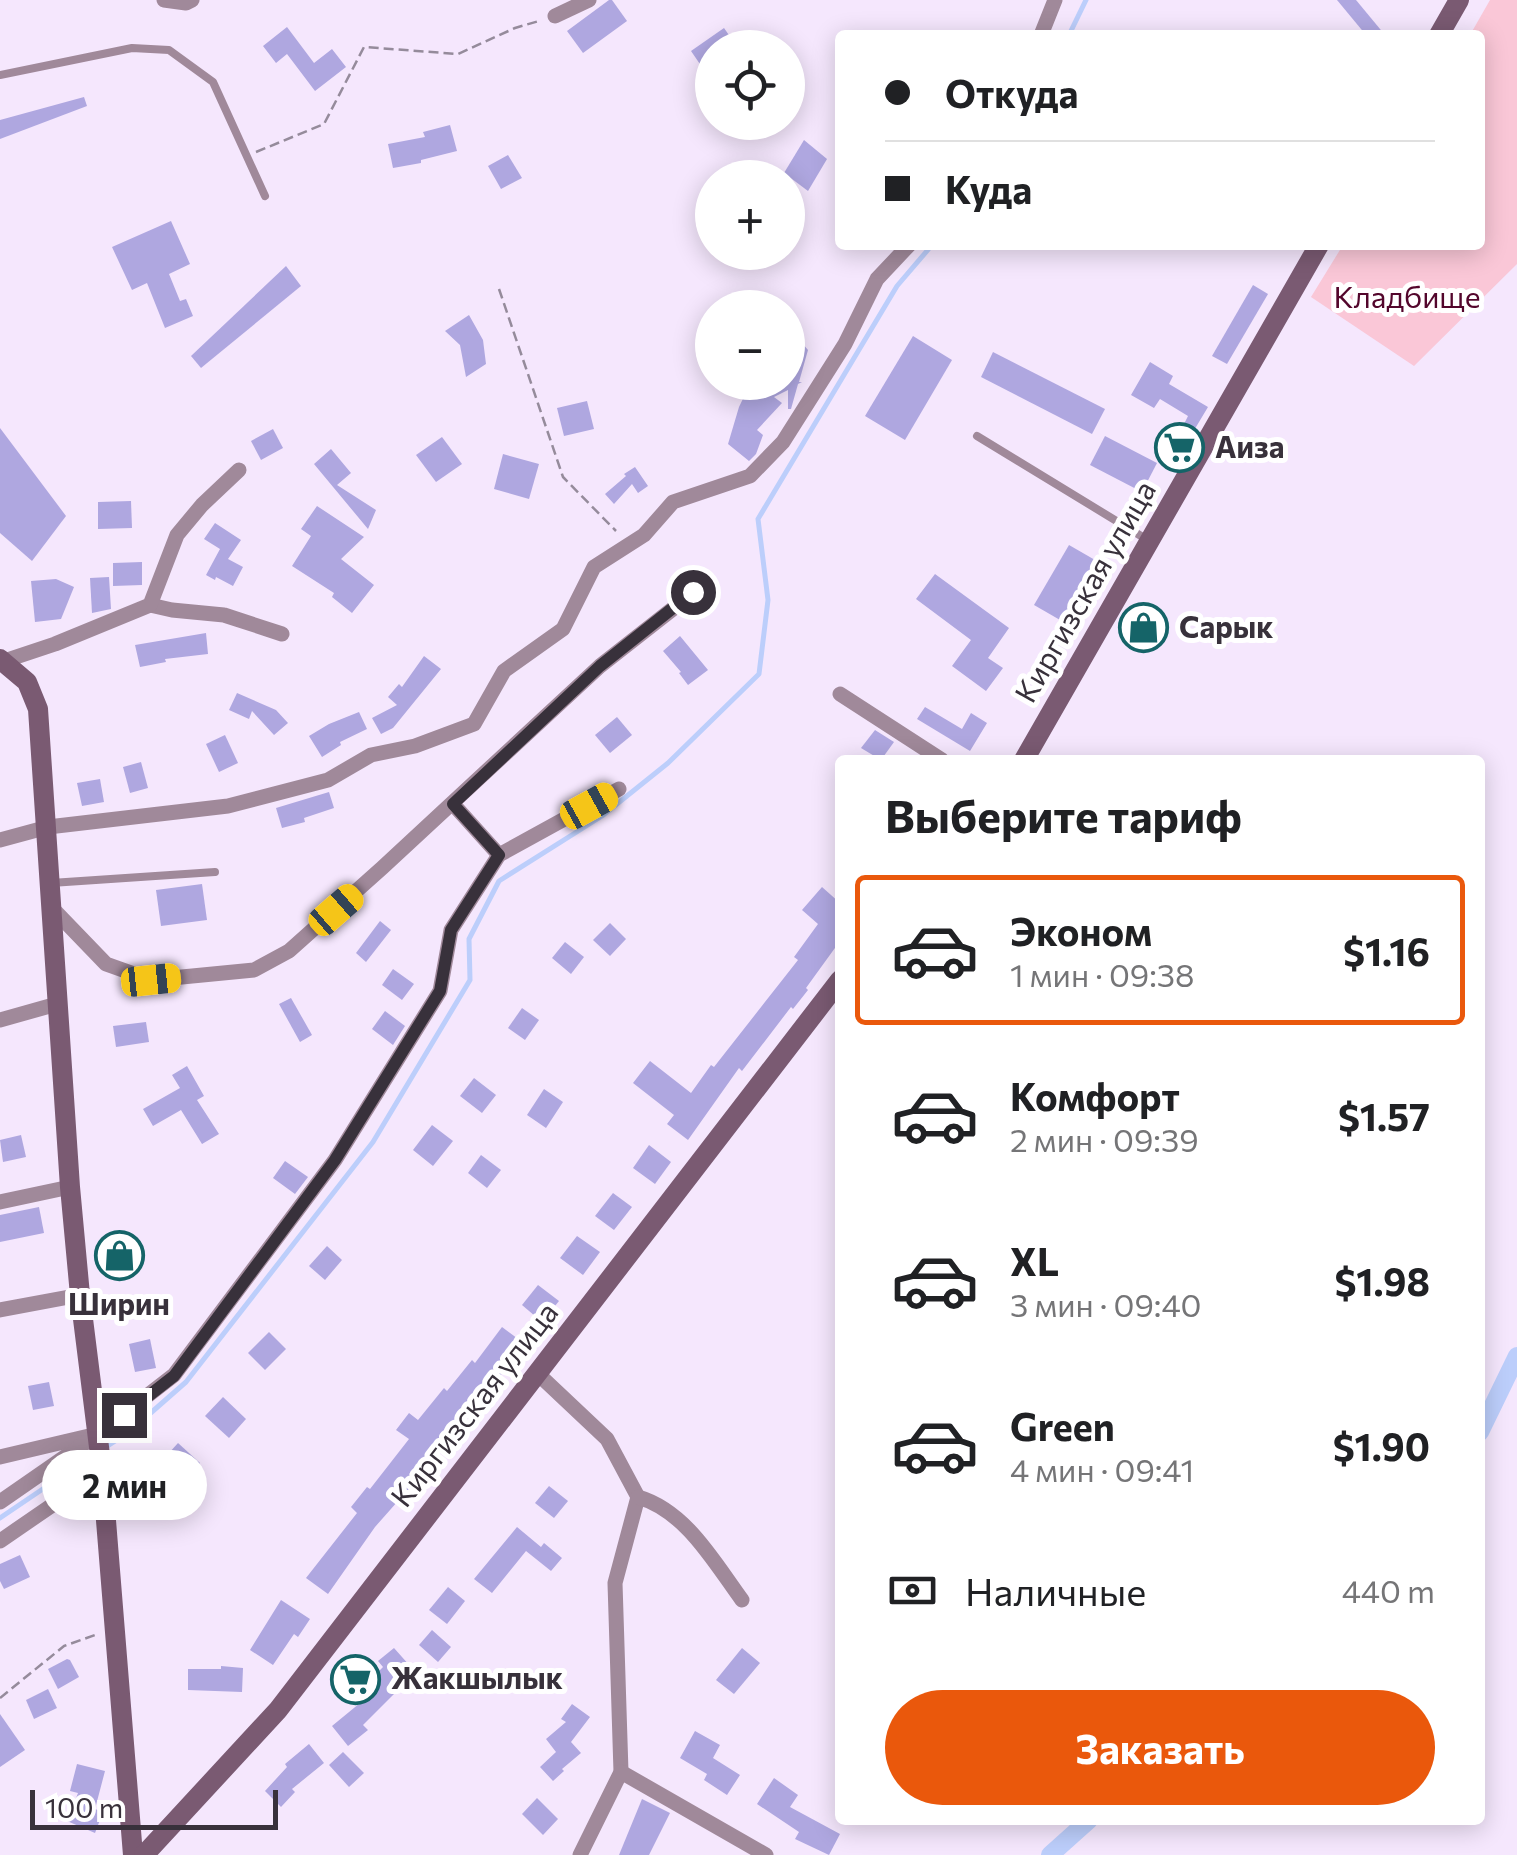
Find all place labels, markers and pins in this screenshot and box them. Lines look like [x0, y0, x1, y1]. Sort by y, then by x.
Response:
supermarket icon: Аиза [1154, 422, 1206, 474]
place label: Аиза [1215, 427, 1284, 464]
shop icon: Сарык [1118, 602, 1170, 654]
place label: Сарык [1179, 607, 1273, 644]
shop icon: Ширин [93, 1230, 145, 1282]
place label: Ширин [68, 1284, 170, 1321]
supermarket icon: Жакшылык [330, 1653, 382, 1705]
place label: Жакшылык [391, 1658, 563, 1695]

